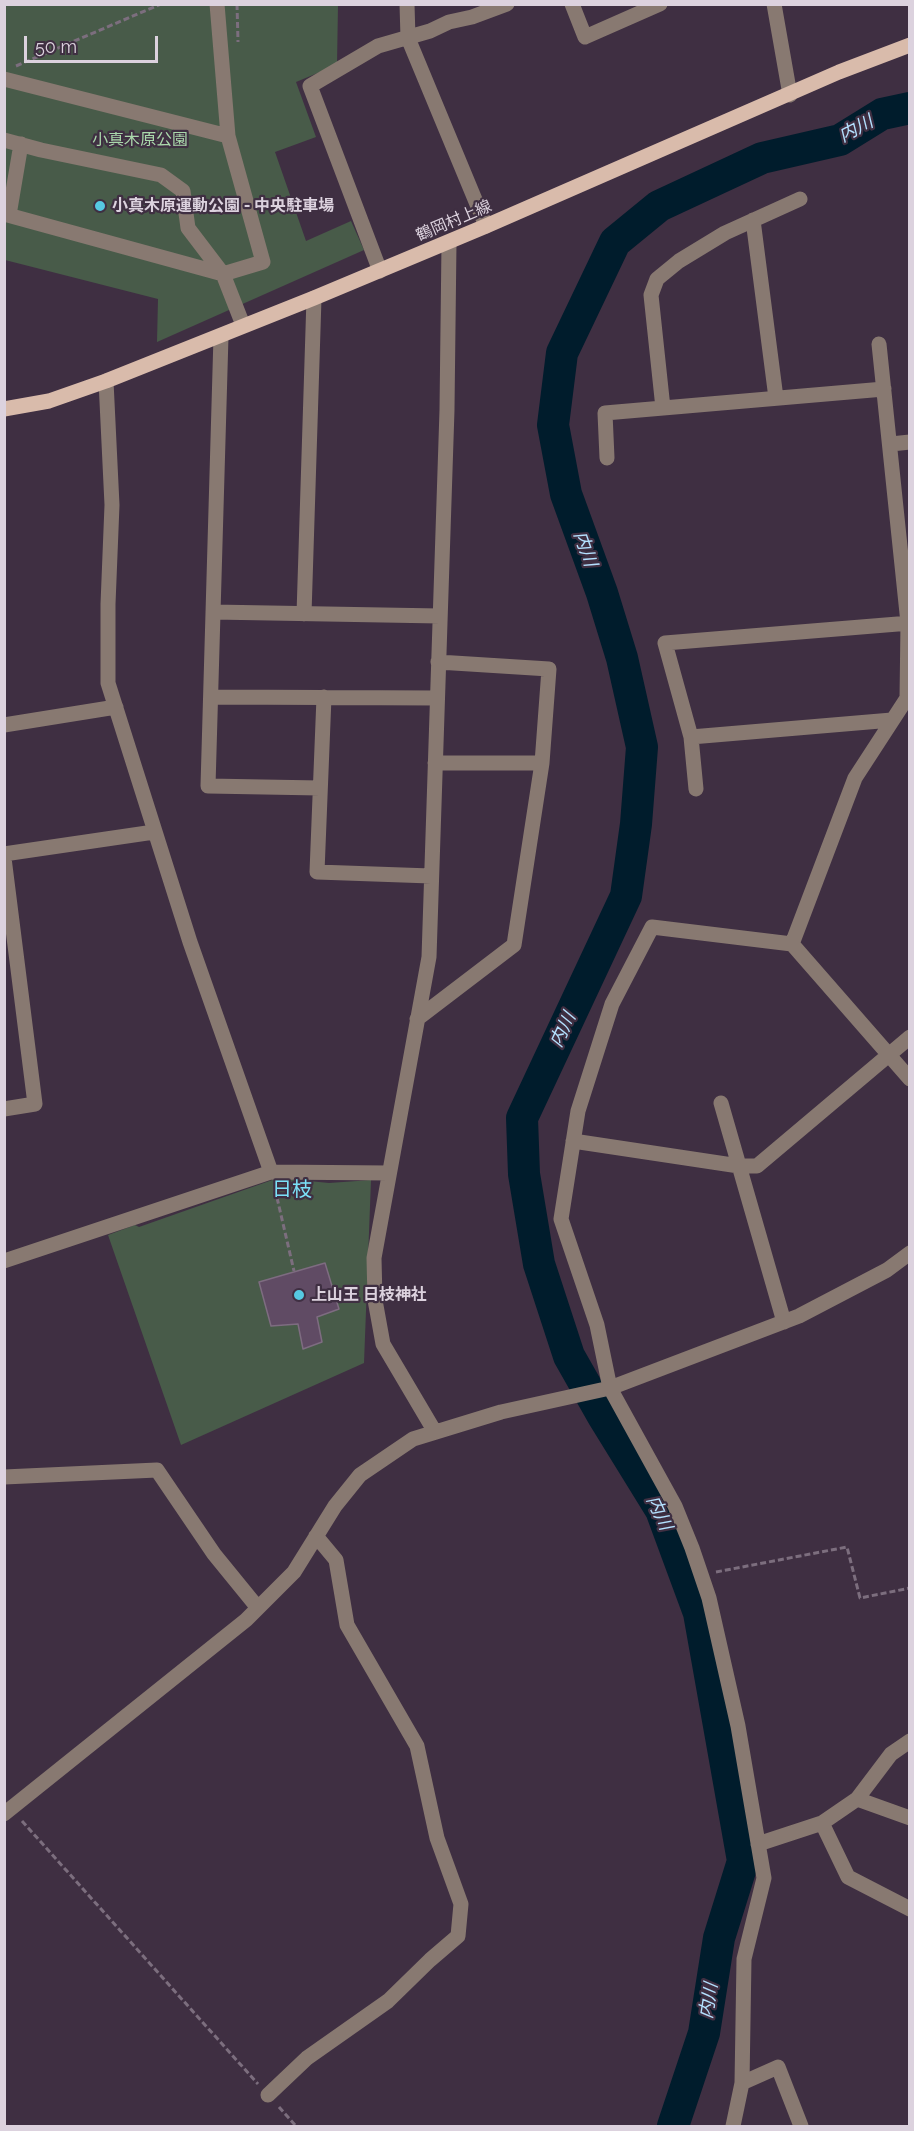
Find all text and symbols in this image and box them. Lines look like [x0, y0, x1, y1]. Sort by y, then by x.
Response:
scale bar [27, 24, 160, 62]
text: 50 m [35, 36, 77, 57]
water label: 内川 [835, 111, 877, 147]
park label: 小真木原公園 [92, 130, 188, 150]
place label: 小真木原運動公園 - 中央駐車場 [112, 196, 334, 216]
street label: 鶴岡村上線 [413, 197, 495, 245]
marker: 小真木原運動公園 - 中央駐車場 [93, 199, 107, 213]
water label: 内川 [569, 528, 601, 570]
water label: 内川 [546, 1009, 580, 1051]
district label: 日枝 [272, 1178, 312, 1202]
place label: 上山王 日枝神社 [311, 1285, 427, 1305]
marker: 上山王 日枝神社 [292, 1288, 306, 1302]
water label: 内川 [642, 1492, 676, 1534]
water label: 内川 [696, 1982, 722, 2020]

